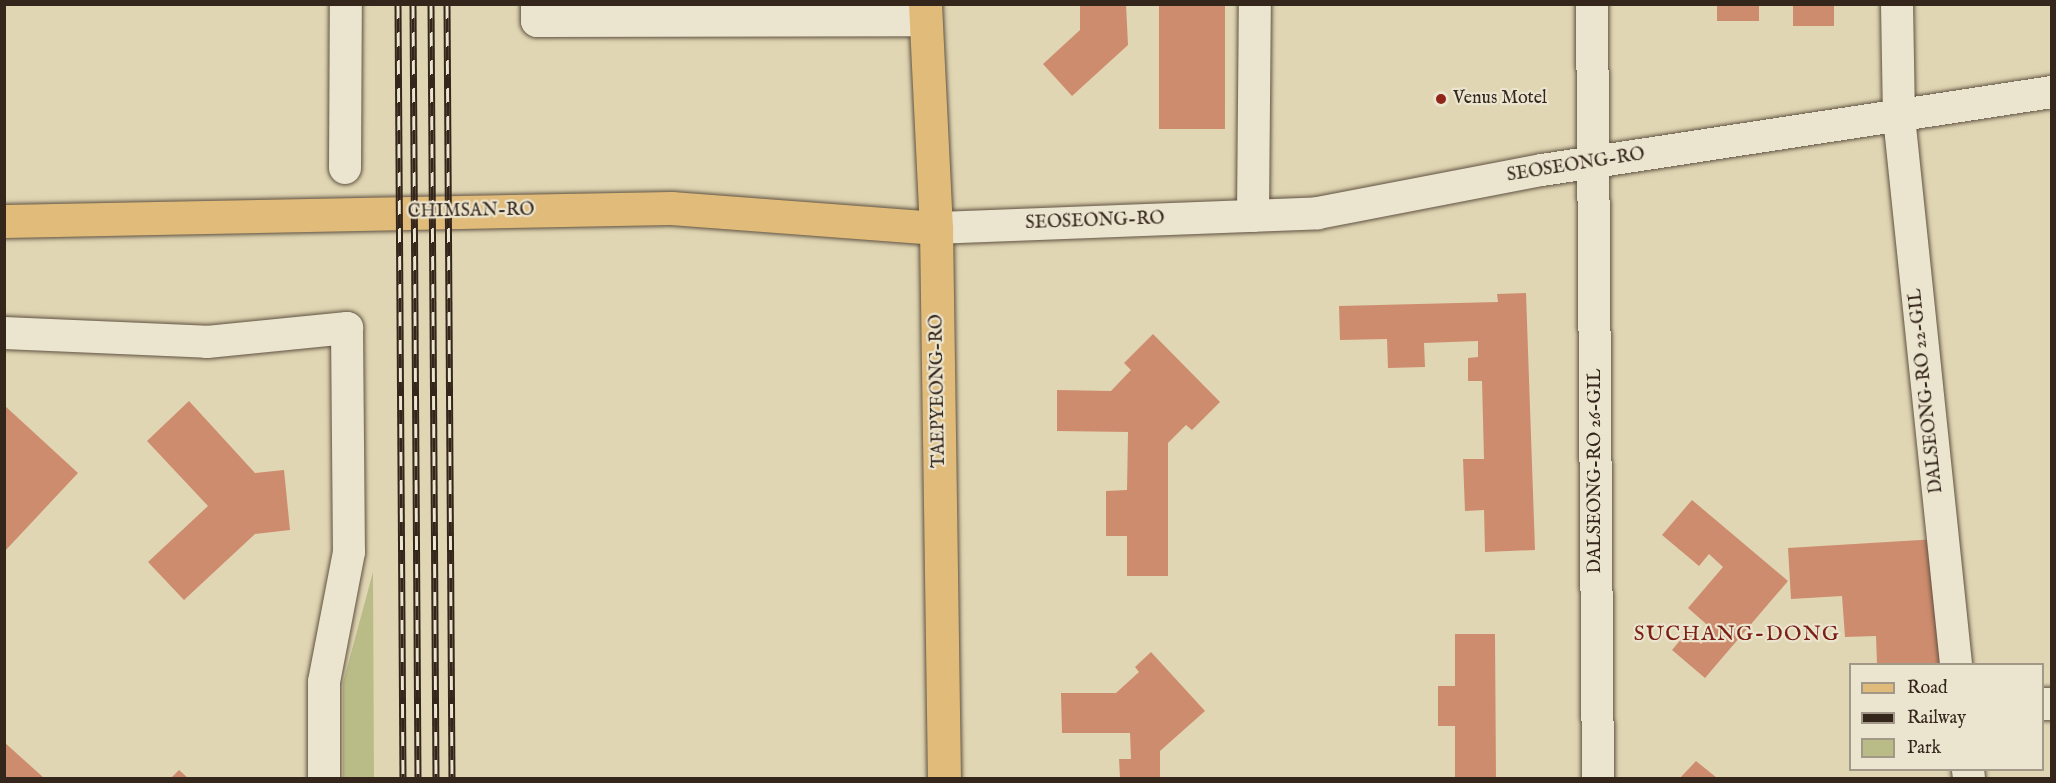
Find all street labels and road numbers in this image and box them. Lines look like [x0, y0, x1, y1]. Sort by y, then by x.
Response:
street label: SEOSEONG-RO [1506, 144, 1646, 188]
street label: CHIMSAN-RO [408, 200, 534, 224]
street label: SEOSEONG-RO [1025, 209, 1165, 235]
street label: DALSEONG-RO 22-GIL [1906, 288, 1948, 494]
street label: TAEPYEONG-RO [927, 314, 951, 468]
street label: DALSEONG-RO 26-GIL [1585, 369, 1607, 573]

